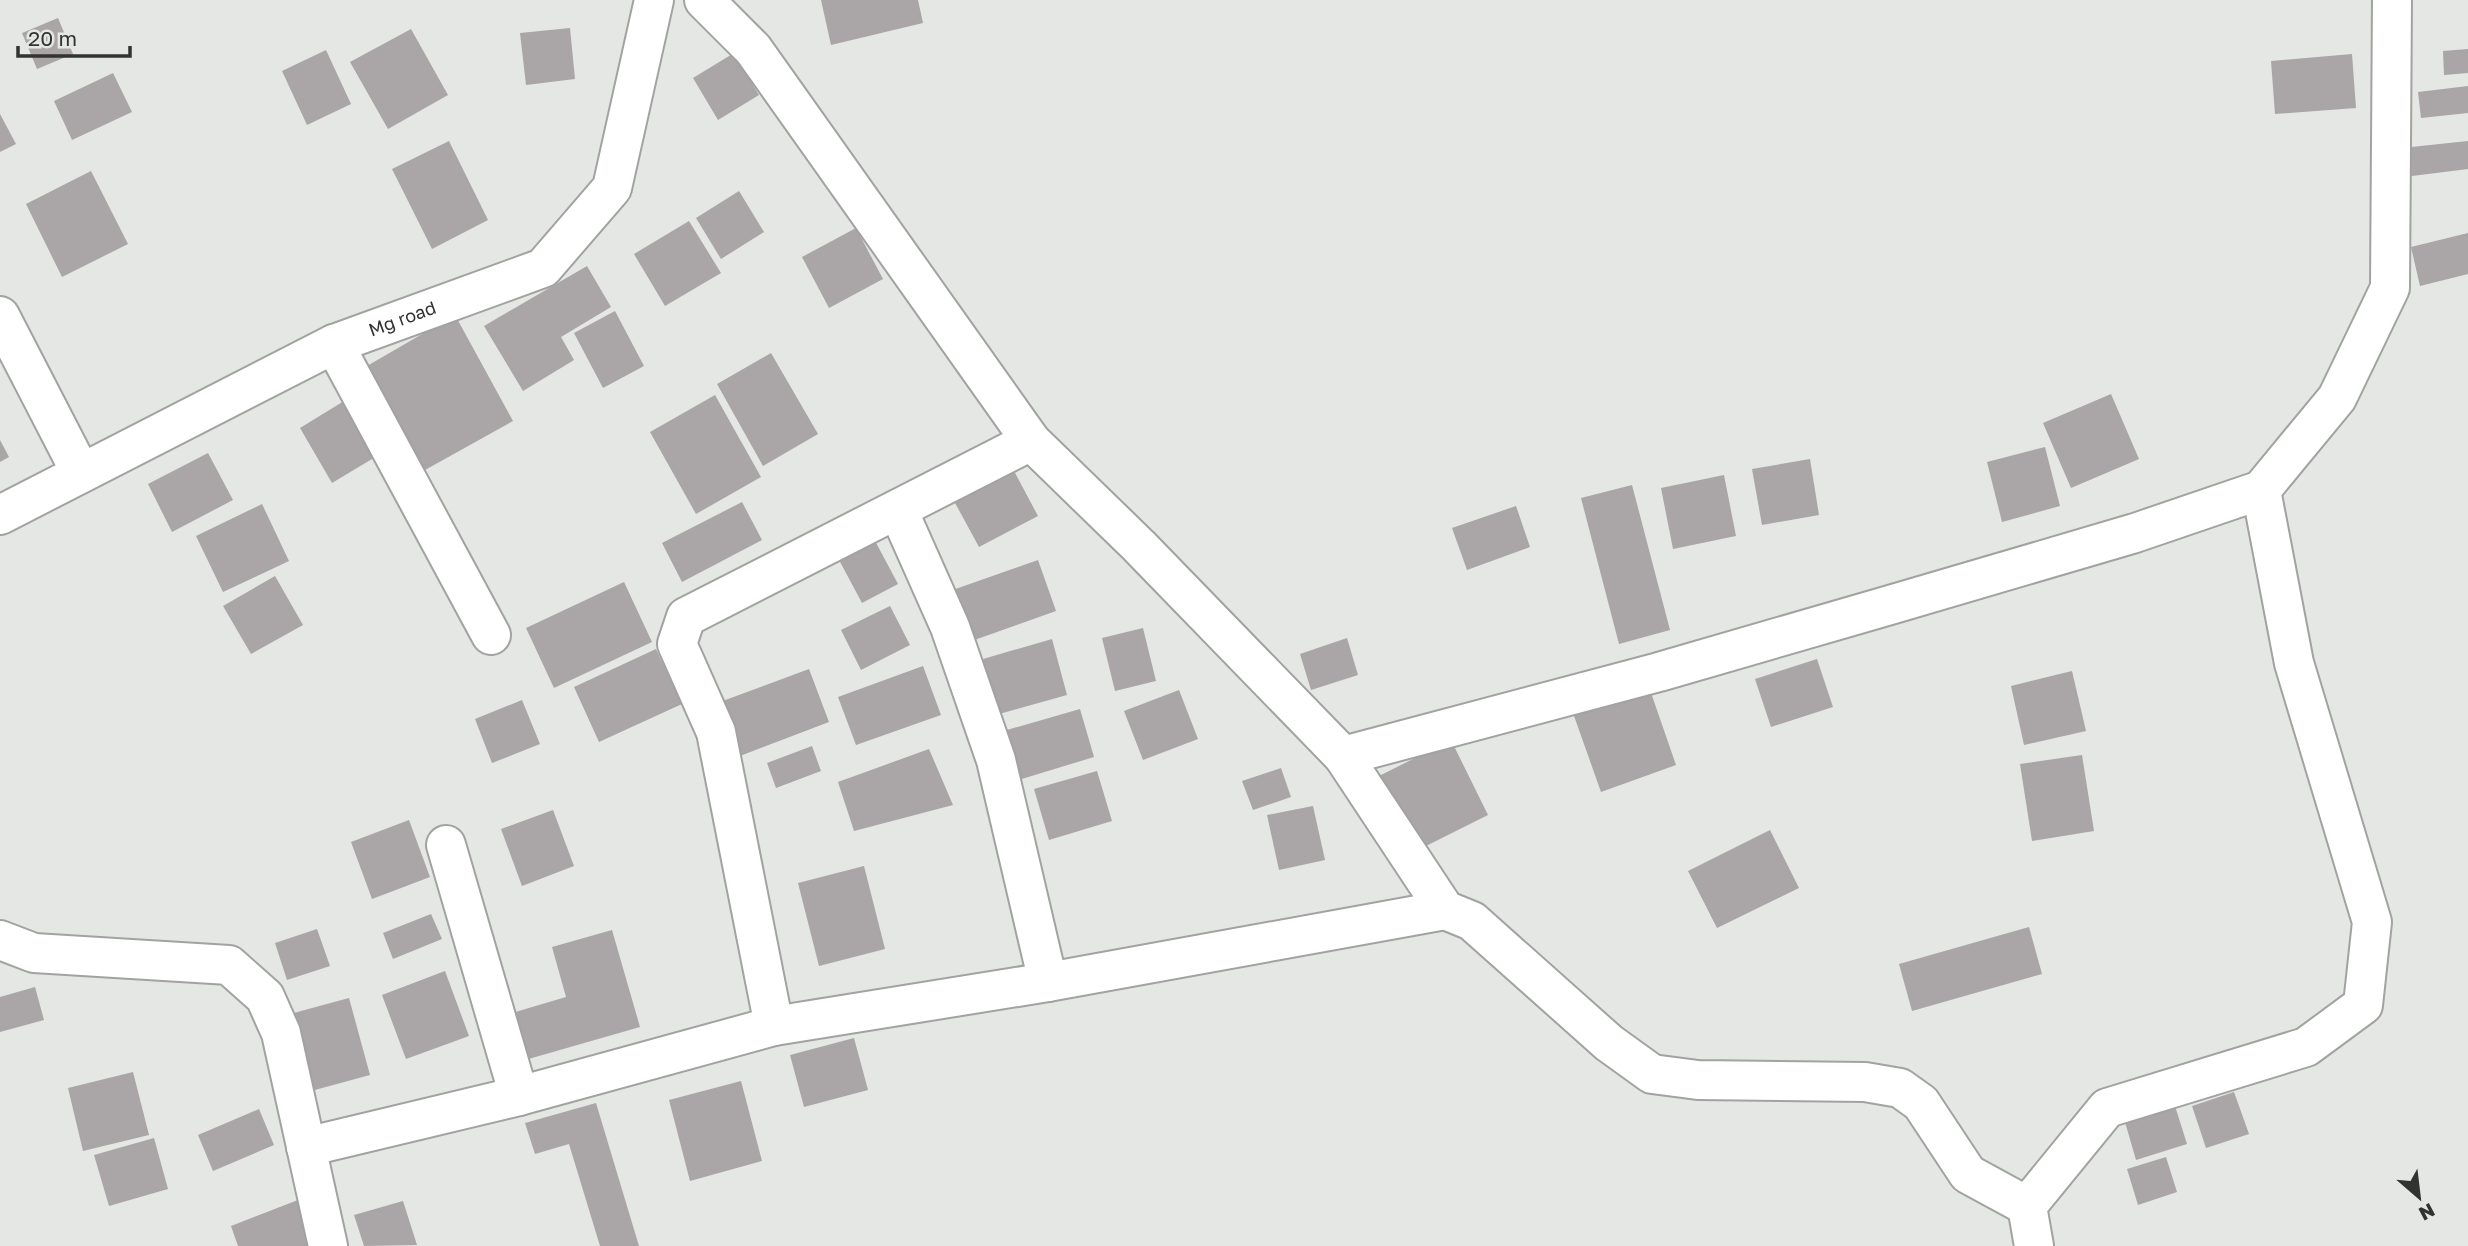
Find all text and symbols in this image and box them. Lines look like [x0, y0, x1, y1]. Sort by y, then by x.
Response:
scale bar [18, 14, 130, 58]
text: 20 m [28, 25, 77, 51]
street label: Mg road [365, 296, 439, 340]
north arrow [2384, 1162, 2454, 1232]
text: N [2415, 1199, 2439, 1226]

